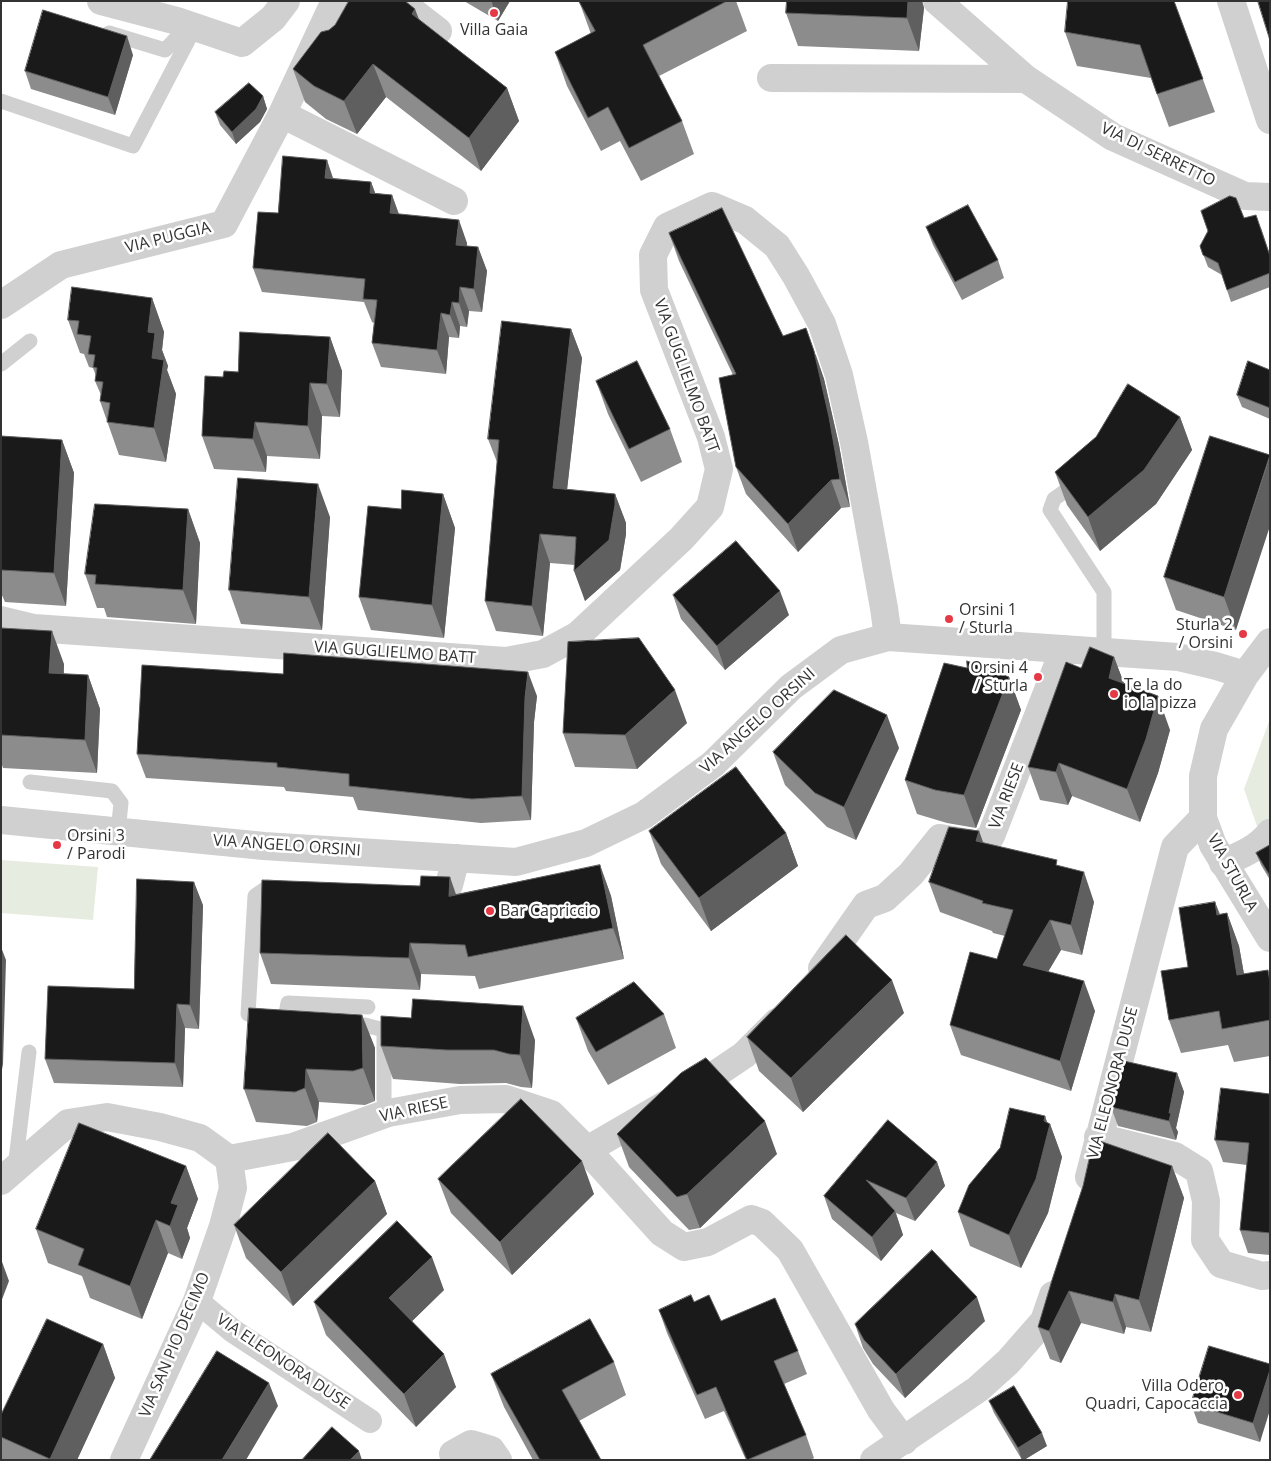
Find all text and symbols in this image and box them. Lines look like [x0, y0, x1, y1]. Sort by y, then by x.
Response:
marker: Villa Gaia [488, 7, 500, 19]
place label: Villa Gaia [460, 20, 528, 40]
street label: VIA DI SERRETTO [1098, 119, 1218, 191]
street label: VIA PUGGIA [123, 218, 213, 258]
street label: VIA GUGLIELMO BATT [649, 296, 723, 456]
place label: Orsini 1 / Sturla [959, 600, 1017, 638]
marker: Orsini 1 / Sturla [943, 613, 955, 625]
place label: Sturla 2 / Orsini [1176, 615, 1233, 653]
marker: Sturla 2 / Orsini [1237, 628, 1249, 640]
street label: VIA GUGLIELMO BATT [313, 638, 477, 668]
place label: Orsini 4 / Sturla [970, 658, 1028, 696]
street label: VIA ANGELO ORSINI [697, 664, 819, 778]
marker: Orsini 4 / Sturla [1032, 671, 1044, 683]
place label: Te la do io la pizza [1124, 675, 1197, 713]
marker: Te la do io la pizza [1108, 688, 1120, 700]
street label: VIA RIESE [986, 760, 1028, 832]
place label: Orsini 3 / Parodi [67, 826, 126, 864]
street label: VIA ANGELO ORSINI [213, 831, 361, 861]
street label: VIA STURLA [1203, 831, 1261, 915]
marker: Orsini 3 / Parodi [51, 839, 63, 851]
place label: Bar Capriccio [500, 901, 598, 921]
marker: Bar Capriccio [484, 905, 496, 917]
street label: VIA ELEONORA DUSE [1083, 1005, 1143, 1161]
street label: VIA RIESE [378, 1093, 450, 1127]
street label: VIA SAN PIO DECIMO [136, 1269, 214, 1421]
street label: VIA ELEONORA DUSE [213, 1310, 353, 1414]
place label: Villa Odero, Quadri, Capocaccia [1085, 1376, 1228, 1414]
marker: Villa Odero, Quadri, Capocaccia [1232, 1389, 1244, 1401]

